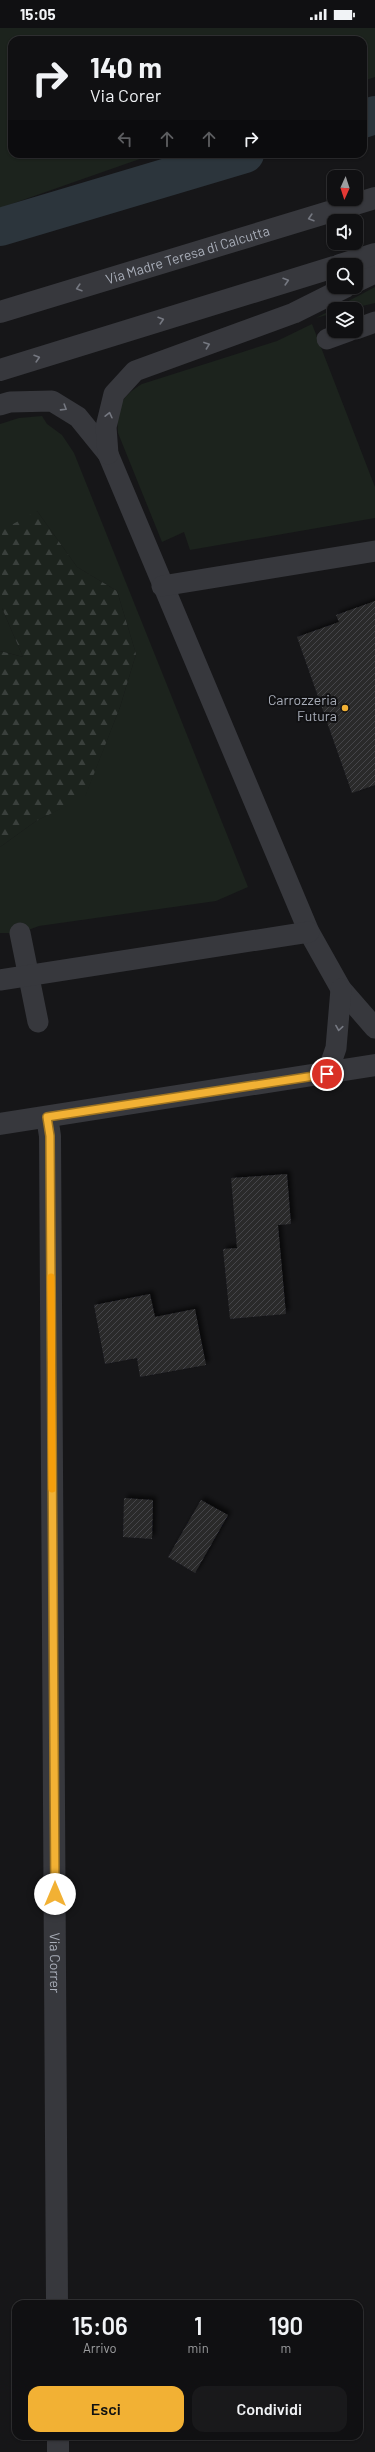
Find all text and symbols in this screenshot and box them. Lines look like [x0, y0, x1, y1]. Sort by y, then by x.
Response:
text: 15:05 [20, 5, 56, 23]
text: 140 m [90, 50, 162, 84]
icon: right [24, 52, 76, 104]
text: Via Corer [90, 84, 161, 106]
icon: left [114, 128, 136, 150]
icon: ahead [156, 128, 178, 150]
icon: ahead [198, 128, 220, 150]
icon: right [240, 128, 262, 150]
north arrow [327, 170, 363, 206]
map controls [327, 170, 363, 338]
one-way arrow [308, 213, 315, 222]
button: sound [327, 214, 363, 250]
street label: Via Madre Teresa di Calcutta [103, 222, 271, 287]
button: search [327, 258, 363, 294]
one-way arrow [282, 277, 289, 286]
one-way arrow [76, 283, 83, 292]
button: layers [327, 302, 363, 338]
one-way arrow [158, 316, 165, 324]
one-way arrow [204, 341, 211, 349]
one-way arrow [34, 354, 41, 363]
one-way arrow [60, 403, 67, 411]
one-way arrow [104, 412, 112, 419]
place label: Carrozzeria Futura [268, 691, 337, 724]
marker: Carrozzeria Futura [340, 703, 350, 713]
one-way arrow [335, 1025, 344, 1031]
pin [310, 1057, 344, 1091]
icon: arrive [316, 1063, 338, 1085]
position arrow [34, 1873, 76, 1915]
street label: Via Correr [47, 1932, 64, 1993]
text: 15:06 [72, 2311, 128, 2340]
text: 1 [194, 2311, 202, 2340]
text: 190 [268, 2311, 303, 2340]
text: Arrivo [83, 2340, 117, 2356]
text: min [188, 2340, 209, 2356]
text: m [280, 2340, 291, 2356]
button: Esci [28, 2386, 184, 2432]
button: Condividi [192, 2386, 347, 2432]

